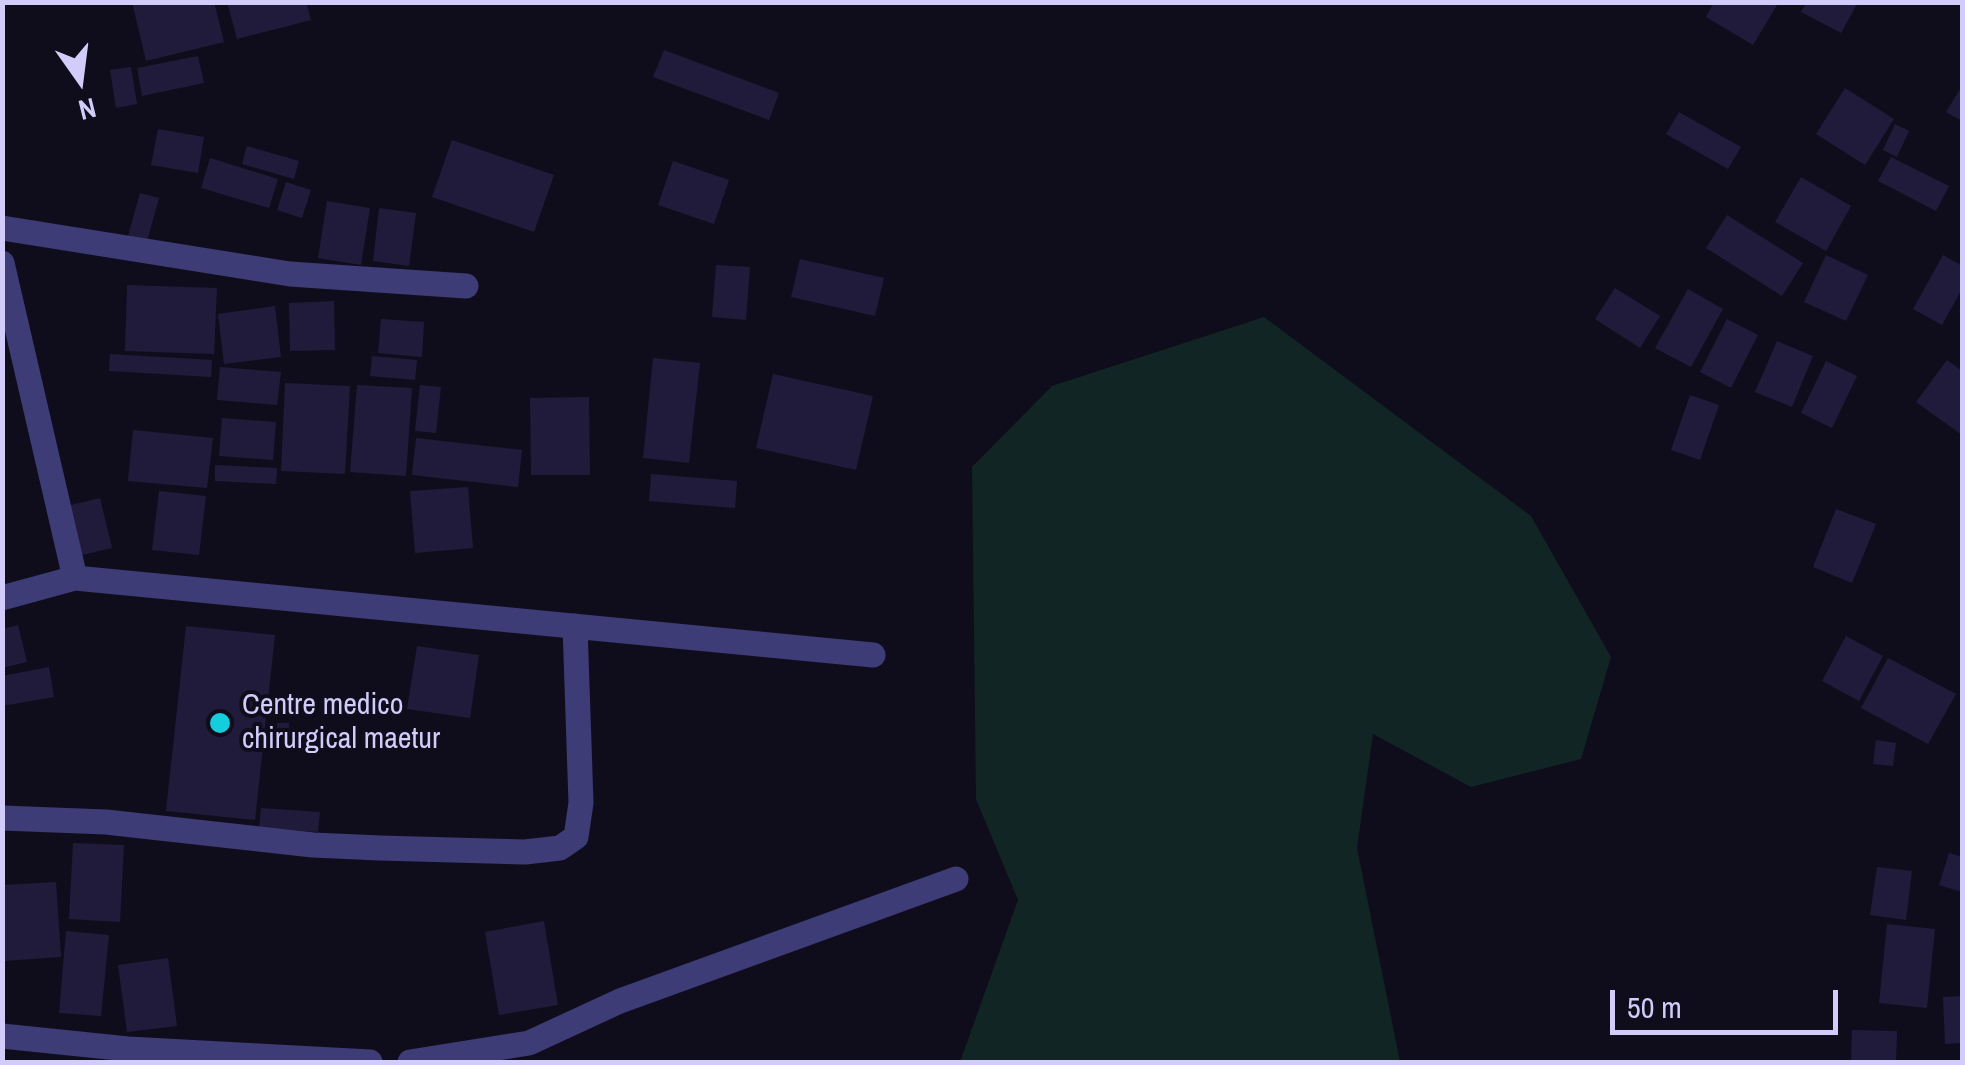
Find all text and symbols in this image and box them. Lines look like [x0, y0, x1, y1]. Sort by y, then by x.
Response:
north arrow [30, 30, 130, 130]
text: N [75, 89, 100, 130]
place label: Centre medico chirurgical maetur [242, 688, 440, 758]
marker: Centre medico chirurgical maetur [207, 710, 233, 736]
scale bar [1615, 970, 1842, 1032]
text: 50 m [1627, 987, 1682, 1027]

